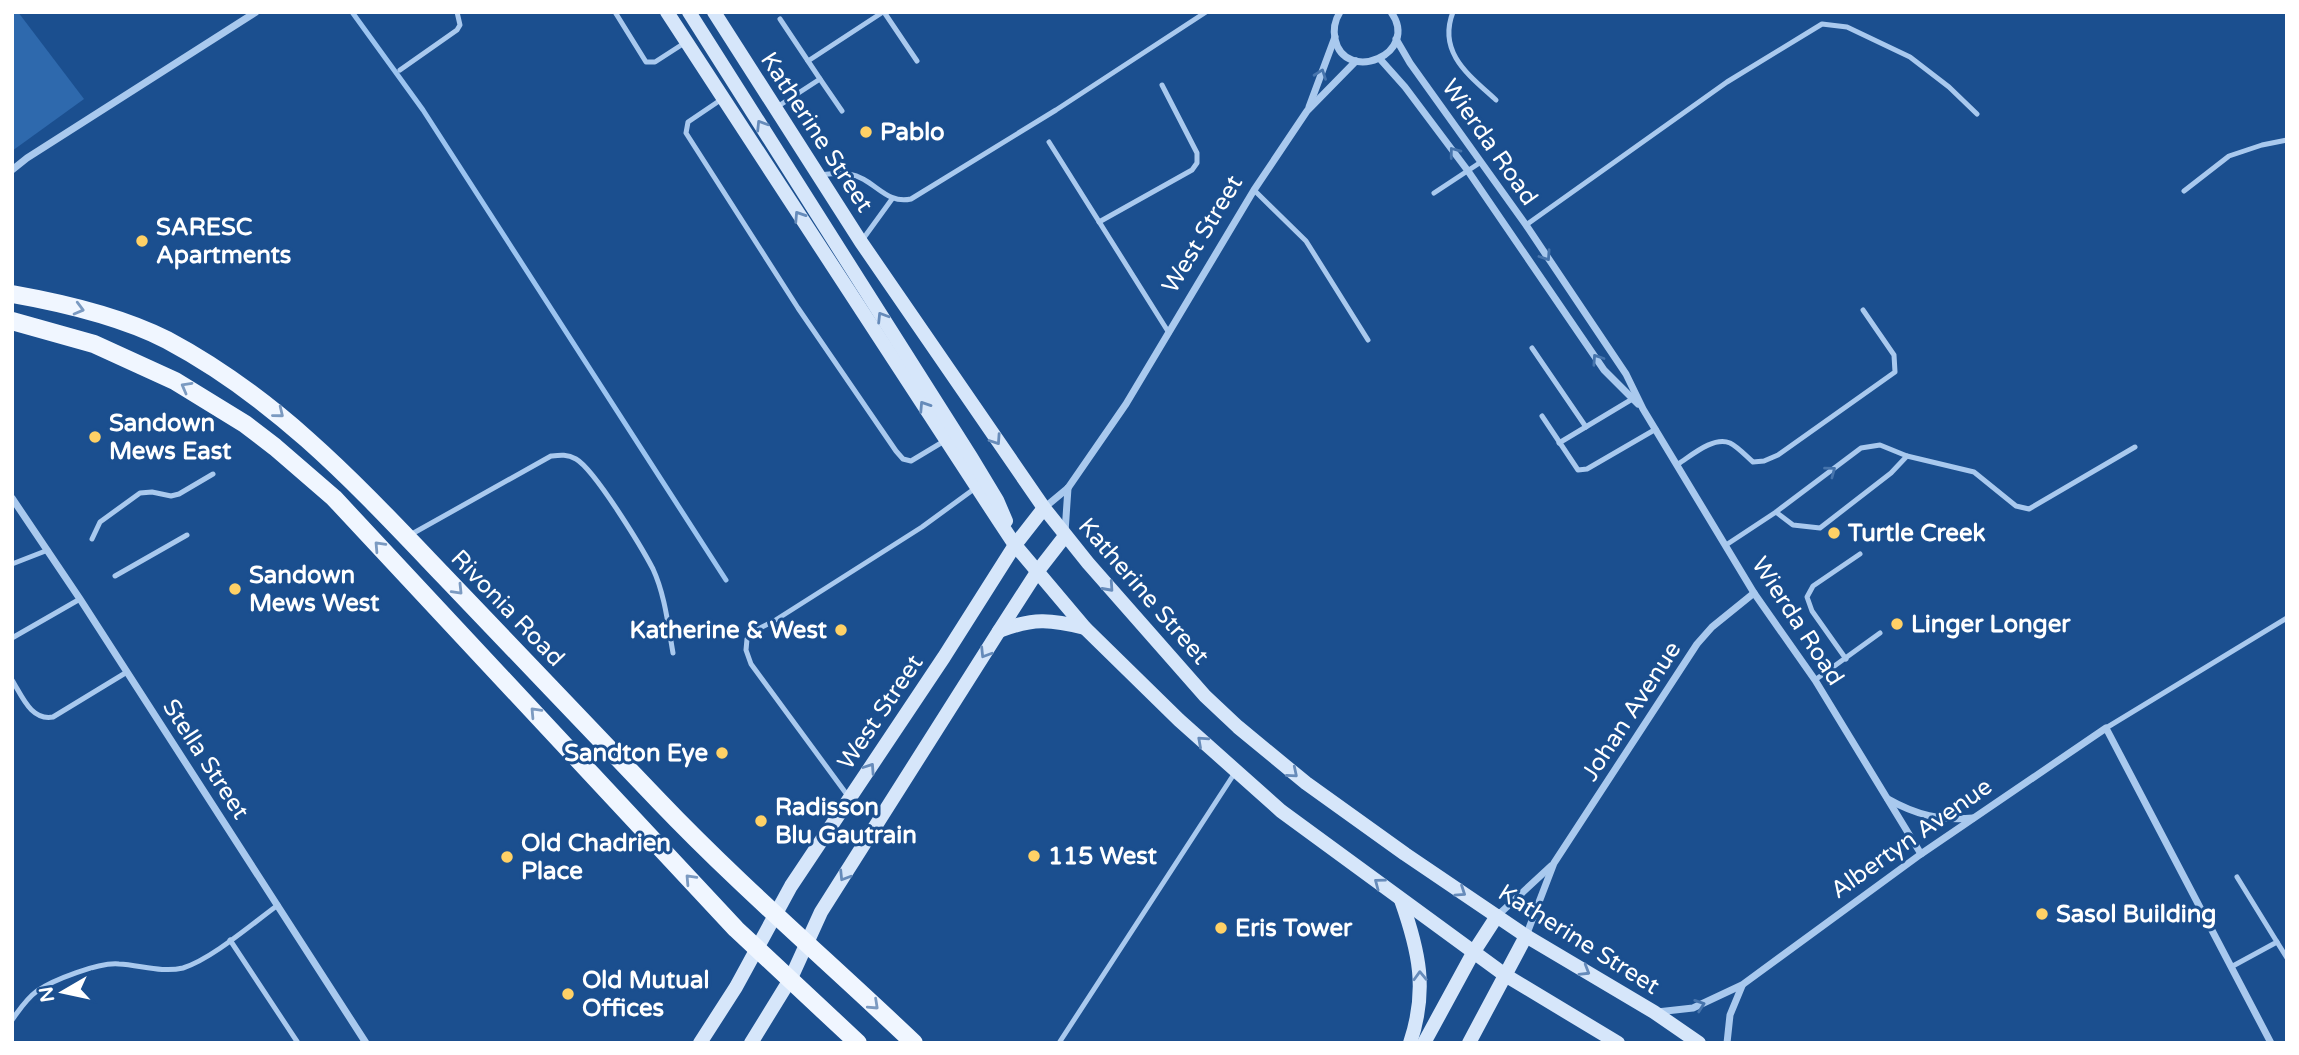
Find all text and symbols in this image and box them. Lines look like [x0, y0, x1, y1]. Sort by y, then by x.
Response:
street label: Katherine Street [754, 47, 879, 218]
one-way arrow [1313, 69, 1327, 81]
street label: Wierda Road [1435, 74, 1544, 211]
place label: Pablo [880, 118, 945, 147]
one-way arrow [756, 120, 769, 133]
marker: Pablo [858, 124, 874, 140]
one-way arrow [1449, 147, 1462, 160]
street label: West Street [1156, 170, 1249, 298]
one-way arrow [795, 211, 807, 224]
place label: SARESC Apartments [156, 213, 291, 270]
marker: SARESC Apartments [134, 233, 150, 249]
one-way arrow [1538, 248, 1550, 261]
one-way arrow [73, 300, 85, 315]
one-way arrow [878, 312, 891, 325]
one-way arrow [1593, 354, 1605, 367]
one-way arrow [181, 382, 193, 395]
one-way arrow [919, 401, 932, 414]
one-way arrow [271, 405, 283, 418]
place label: Sandown Mews East [109, 409, 232, 466]
marker: Sandown Mews East [87, 429, 103, 445]
one-way arrow [988, 432, 1001, 445]
one-way arrow [1823, 467, 1836, 479]
street label: Katherine Street [1072, 512, 1215, 671]
place label: Turtle Creek [1847, 519, 1986, 548]
marker: Turtle Creek [1826, 525, 1842, 541]
one-way arrow [375, 541, 388, 554]
street label: Rivonia Road [445, 544, 570, 673]
street label: Wierda Road [1745, 551, 1850, 691]
place label: Sandown Mews West [249, 561, 380, 618]
one-way arrow [1101, 579, 1114, 592]
marker: Sandown Mews West [227, 581, 243, 597]
one-way arrow [449, 582, 462, 595]
place label: Linger Longer [1911, 610, 2071, 639]
place label: Katherine & West [630, 616, 828, 645]
marker: Linger Longer [1889, 616, 1905, 632]
marker: Katherine & West [833, 622, 849, 638]
street label: Johan Avenue [1576, 636, 1687, 787]
one-way arrow [980, 645, 993, 658]
street label: West Street [831, 649, 929, 775]
street label: Stella Street [156, 694, 255, 825]
one-way arrow [530, 707, 543, 720]
one-way arrow [1197, 736, 1210, 749]
place label: Sandton Eye [564, 739, 708, 768]
marker: Sandton Eye [714, 745, 730, 761]
one-way arrow [862, 763, 874, 776]
one-way arrow [1285, 765, 1298, 777]
street label: Albertyn Avenue [1825, 772, 1998, 905]
place label: Radisson Blu Gautrain [775, 793, 917, 850]
marker: Radisson Blu Gautrain [753, 813, 769, 829]
place label: Old Chadrien Place [521, 829, 671, 886]
place label: 115 West [1048, 842, 1158, 871]
marker: 115 West [1026, 848, 1042, 864]
marker: Old Chadrien Place [499, 849, 515, 865]
one-way arrow [839, 868, 852, 881]
one-way arrow [686, 874, 698, 887]
street label: Katherine Street [1493, 878, 1665, 1001]
one-way arrow [1374, 879, 1387, 891]
one-way arrow [1454, 884, 1467, 897]
place label: Sasol Building [2056, 900, 2217, 929]
marker: Sasol Building [2034, 906, 2050, 922]
place label: Eris Tower [1235, 914, 1353, 943]
marker: Eris Tower [1213, 920, 1229, 936]
north arrow [28, 957, 98, 1027]
one-way arrow [1577, 962, 1590, 975]
place label: Old Mutual Offices [582, 966, 709, 1023]
one-way arrow [1413, 970, 1428, 981]
text: N [35, 985, 59, 1004]
marker: Old Mutual Offices [560, 986, 576, 1002]
one-way arrow [866, 996, 879, 1009]
one-way arrow [1693, 999, 1705, 1013]

